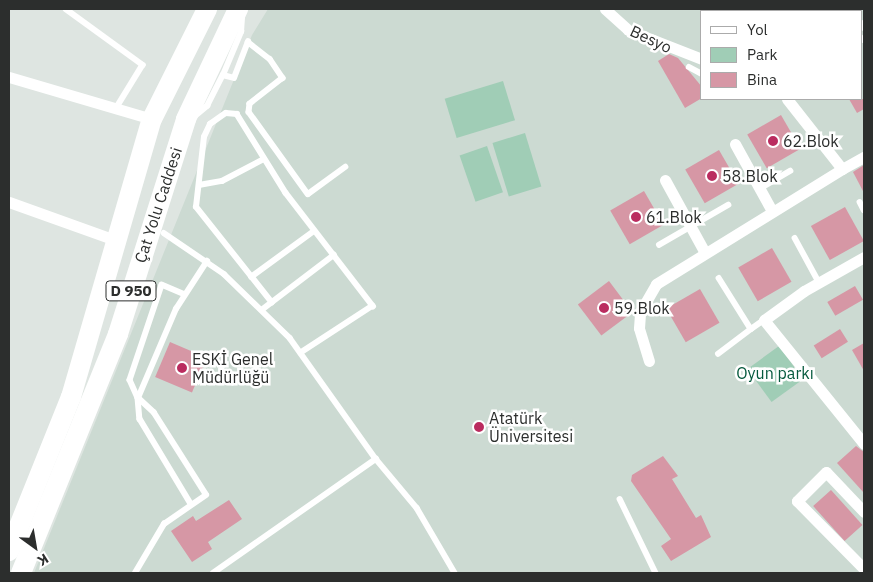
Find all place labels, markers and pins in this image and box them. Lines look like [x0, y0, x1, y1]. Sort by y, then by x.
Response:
place label: 62.Blok [783, 131, 839, 151]
marker: 62.Blok [767, 135, 779, 147]
place label: 58.Blok [722, 166, 778, 186]
marker: 58.Blok [706, 170, 718, 182]
place label: 61.Blok [646, 207, 702, 227]
marker: 61.Blok [630, 211, 642, 223]
place label: 59.Blok [614, 298, 670, 318]
marker: 59.Blok [598, 302, 610, 314]
place label: ESKİ Genel Müdürlüğü [192, 349, 273, 387]
marker: ESKİ Genel Müdürlüğü [176, 362, 188, 374]
place label: Atatürk Üniversitesi [489, 408, 573, 446]
marker: Atatürk Üniversitesi [473, 421, 485, 433]

